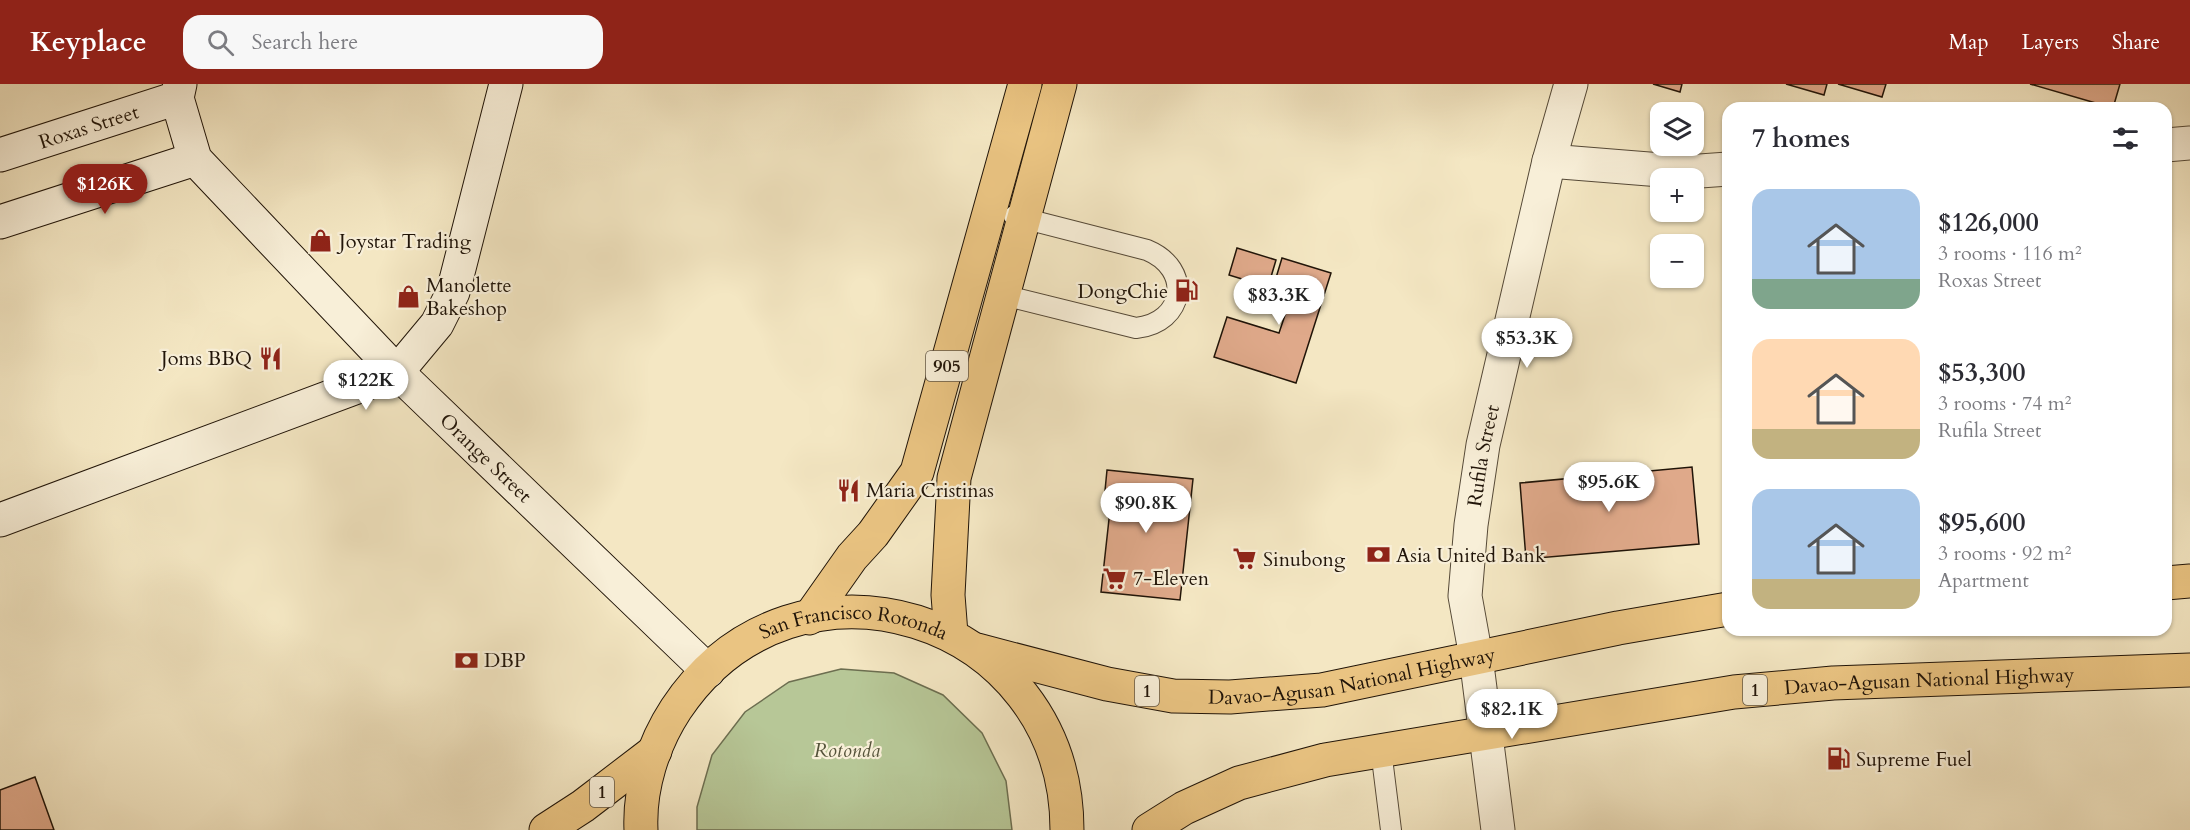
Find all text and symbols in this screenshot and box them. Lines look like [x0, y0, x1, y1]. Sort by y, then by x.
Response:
search box [183, 15, 603, 69]
text: Keyplace [30, 23, 147, 61]
icon: search [204, 26, 237, 59]
text: Search here [252, 27, 358, 57]
text: Map [1949, 28, 1989, 57]
text: Layers [2022, 28, 2079, 57]
text: Share [2112, 28, 2160, 57]
street label: Roxas Street [35, 98, 143, 155]
map controls [1650, 102, 1704, 288]
button: layers [1650, 102, 1704, 156]
text: 7 homes [1752, 121, 1850, 156]
icon: filters [2109, 122, 2142, 155]
pin: $126K [63, 164, 147, 215]
button: + [1650, 168, 1704, 222]
text: $126K [76, 170, 134, 197]
text: $126,000 [1938, 205, 2039, 240]
icon: home [1800, 213, 1872, 285]
shop icon: Joystar Trading [308, 228, 334, 254]
place label: Joystar Trading [336, 228, 472, 255]
button: − [1650, 234, 1704, 288]
text: 3 rooms · 116 m² [1938, 240, 2082, 267]
text: Roxas Street [1938, 267, 2041, 294]
place label: Manolette Bakeshop [426, 272, 512, 322]
pin: $83.3K [1230, 275, 1328, 326]
place label: DongChie [1077, 278, 1168, 305]
fuel station icon: DongChie [1173, 278, 1199, 304]
text: $83.3K [1248, 281, 1310, 308]
shop icon: Manolette Bakeshop [395, 283, 421, 309]
pin: $53.3K [1478, 318, 1576, 369]
text: $53.3K [1496, 324, 1558, 351]
place label: Joms BBQ [158, 345, 252, 372]
restaurant icon: Joms BBQ [257, 345, 283, 371]
road number: 905 [926, 351, 968, 381]
text: $53,300 [1938, 355, 2026, 390]
pin: $122K [324, 360, 408, 411]
icon: home [1800, 363, 1872, 435]
text: $122K [337, 366, 395, 393]
text: 3 rooms · 74 m² [1938, 390, 2071, 417]
street label: Rufila Street [1460, 401, 1506, 509]
street label: Orange Street [434, 407, 539, 509]
text: Rufila Street [1938, 417, 2041, 444]
pin: $95.6K [1560, 462, 1658, 513]
text: $95.6K [1578, 468, 1640, 495]
restaurant icon: Maria Cristinas [835, 477, 861, 503]
place label: Maria Cristinas [866, 477, 994, 504]
pin: $90.8K [1097, 483, 1195, 534]
text: $90.8K [1115, 489, 1177, 516]
text: $95,600 [1938, 505, 2026, 540]
icon: home [1800, 513, 1872, 585]
text: 3 rooms · 92 m² [1938, 540, 2071, 567]
bank icon: Asia United Bank [1365, 542, 1391, 568]
place label: Asia United Bank [1396, 542, 1546, 569]
supermarket icon: Sinubong [1232, 546, 1258, 572]
place label: Sinubong [1263, 546, 1346, 573]
supermarket icon: 7-Eleven [1102, 565, 1128, 591]
place label: 7-Eleven [1133, 565, 1210, 592]
text: Apartment [1938, 567, 2029, 594]
text: San Francisco Rotonda [754, 598, 953, 646]
street label: San Francisco Rotonda [758, 626, 952, 650]
street label: Davao-Agusan National Highway [1208, 640, 1498, 711]
bank icon: DBP [453, 647, 479, 673]
place label: DBP [484, 647, 526, 674]
street label: Davao-Agusan National Highway [1783, 661, 2075, 701]
road number: 1 [1743, 675, 1767, 705]
road number: 1 [1135, 676, 1159, 706]
pin: $82.1K [1463, 689, 1561, 740]
text: $82.1K [1481, 695, 1543, 722]
park label: Rotonda [814, 737, 880, 764]
fuel station icon: Supreme Fuel [1825, 746, 1851, 772]
place label: Supreme Fuel [1856, 746, 1972, 773]
road number: 1 [590, 777, 614, 807]

